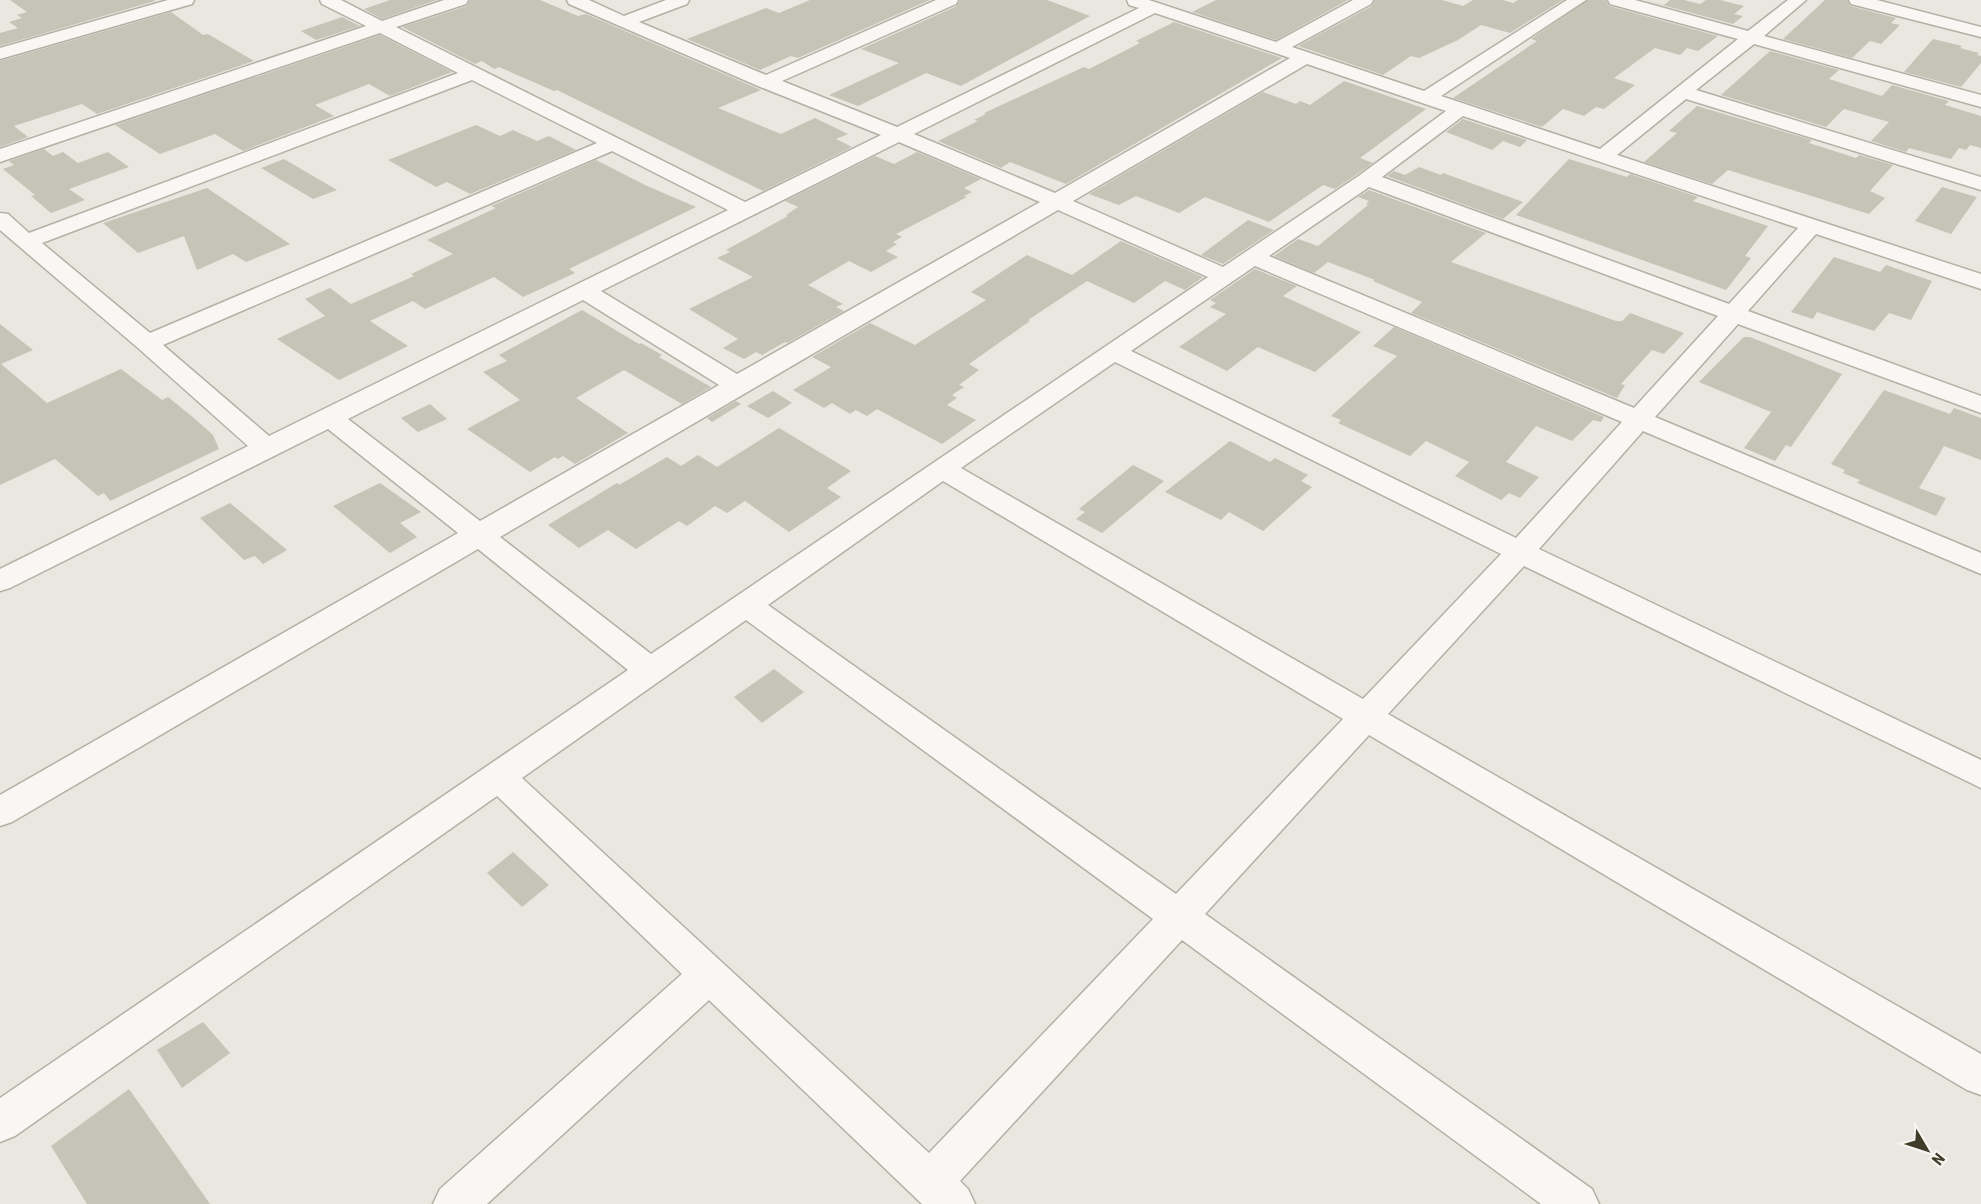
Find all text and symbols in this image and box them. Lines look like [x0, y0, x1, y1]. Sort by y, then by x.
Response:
north arrow [1897, 1120, 1957, 1180]
text: N [1928, 1149, 1949, 1169]

